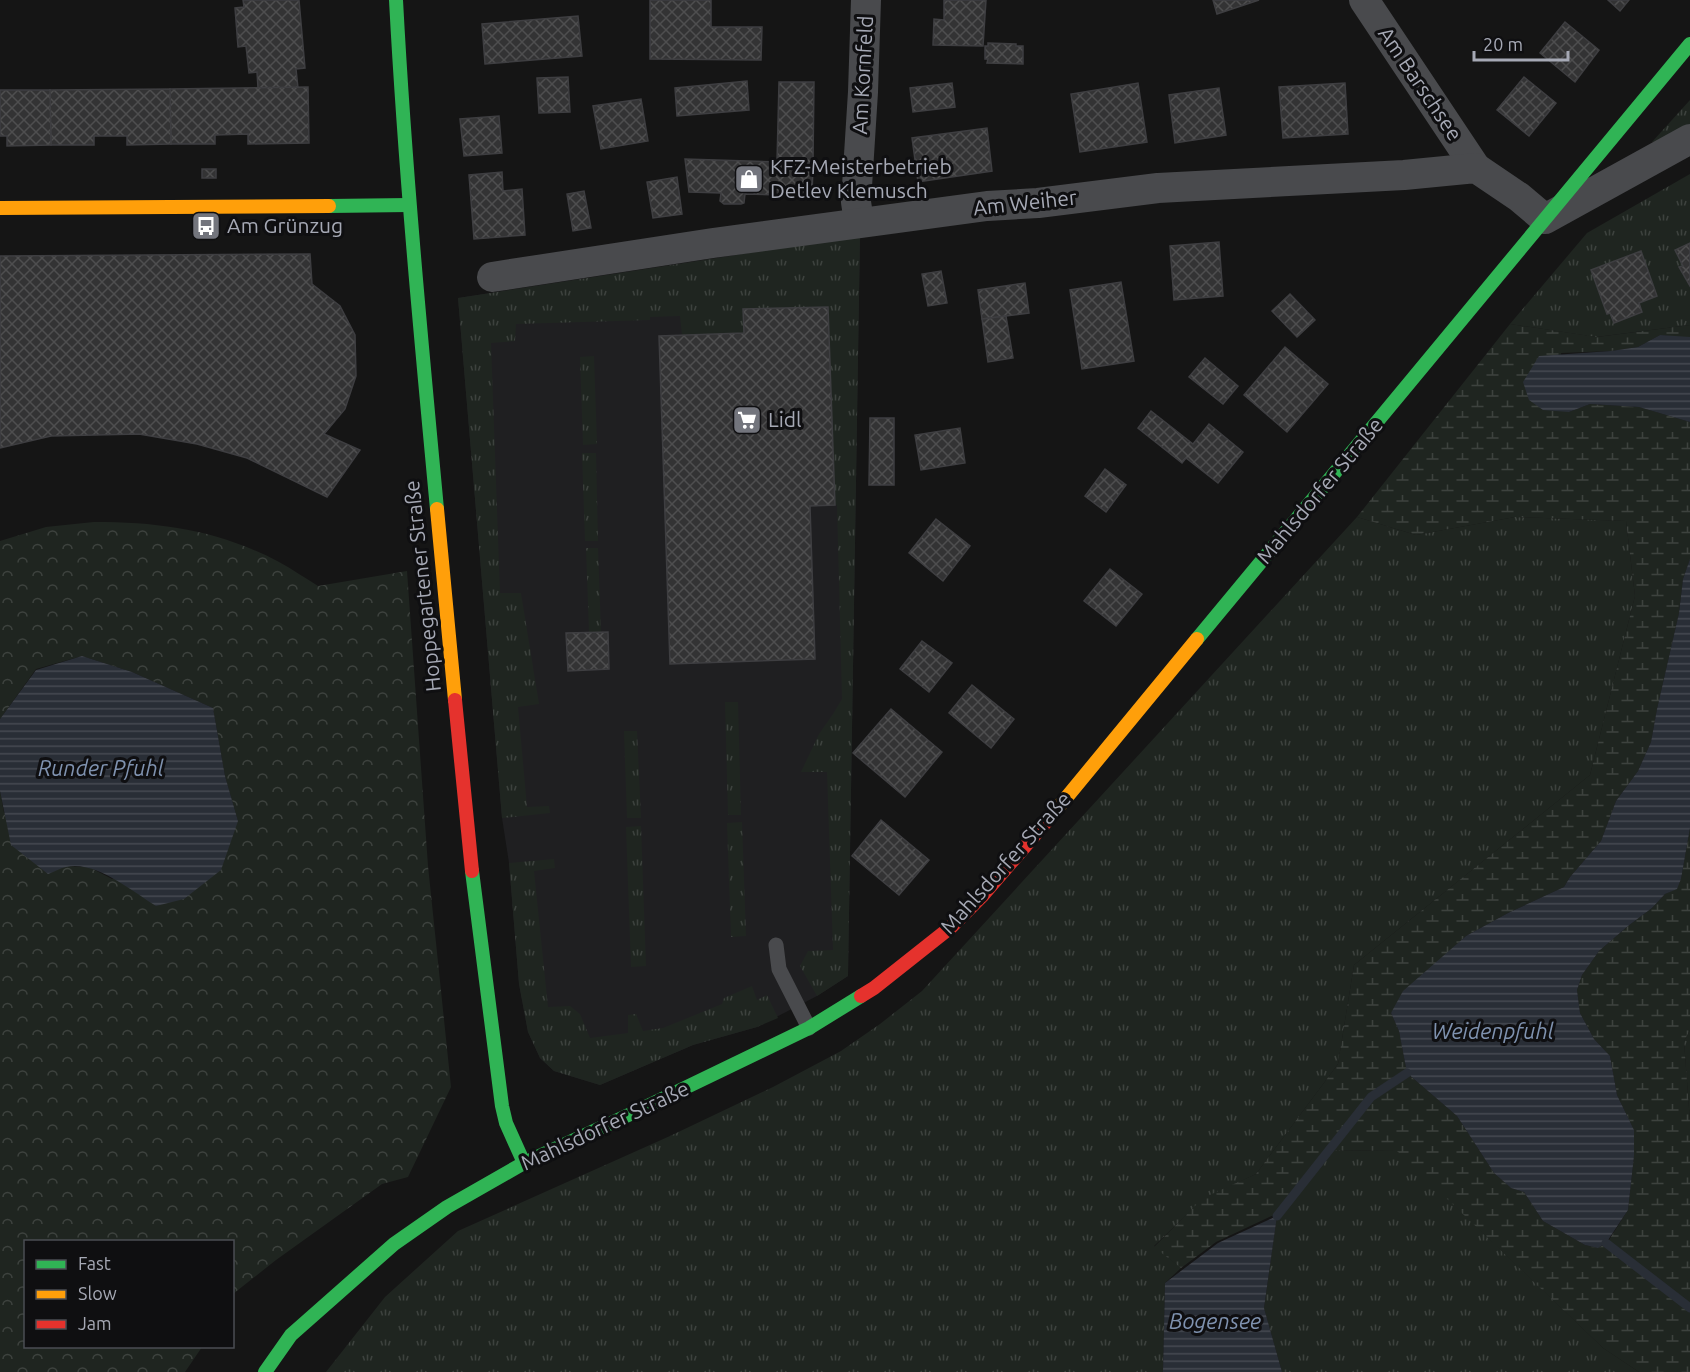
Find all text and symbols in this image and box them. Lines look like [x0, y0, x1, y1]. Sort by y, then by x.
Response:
street label: Am Kornfeld [847, 15, 877, 135]
street label: Am Barschsee [1374, 22, 1468, 145]
scale bar [1474, 24, 1568, 62]
text: 20 m [1483, 34, 1523, 54]
place label: KFZ-Meisterbetrieb Detlev Klemusch [770, 154, 952, 202]
shop icon: KFZ-Meisterbetrieb Detlev Klemusch [733, 163, 765, 195]
street label: Am Weiher [972, 185, 1078, 219]
bus stop icon: Am Grünzug [190, 210, 222, 242]
place label: Am Grünzug [227, 213, 343, 237]
supermarket icon: Lidl [731, 404, 763, 436]
place label: Lidl [768, 407, 802, 431]
street label: Mahlsdorfer Straße [1251, 413, 1387, 568]
street label: Hoppegartener Straße [399, 479, 445, 693]
water label: Runder Pfuhl [38, 755, 164, 781]
street label: Mahlsdorfer Straße [935, 786, 1075, 938]
water label: Weidenpfuhl [1432, 1018, 1554, 1044]
street label: Mahlsdorfer Straße [517, 1076, 692, 1175]
legend [24, 1240, 234, 1348]
text: Fast [78, 1253, 111, 1273]
text: Slow [78, 1283, 117, 1303]
water label: Bogensee [1169, 1308, 1261, 1333]
text: Jam [78, 1313, 112, 1333]

